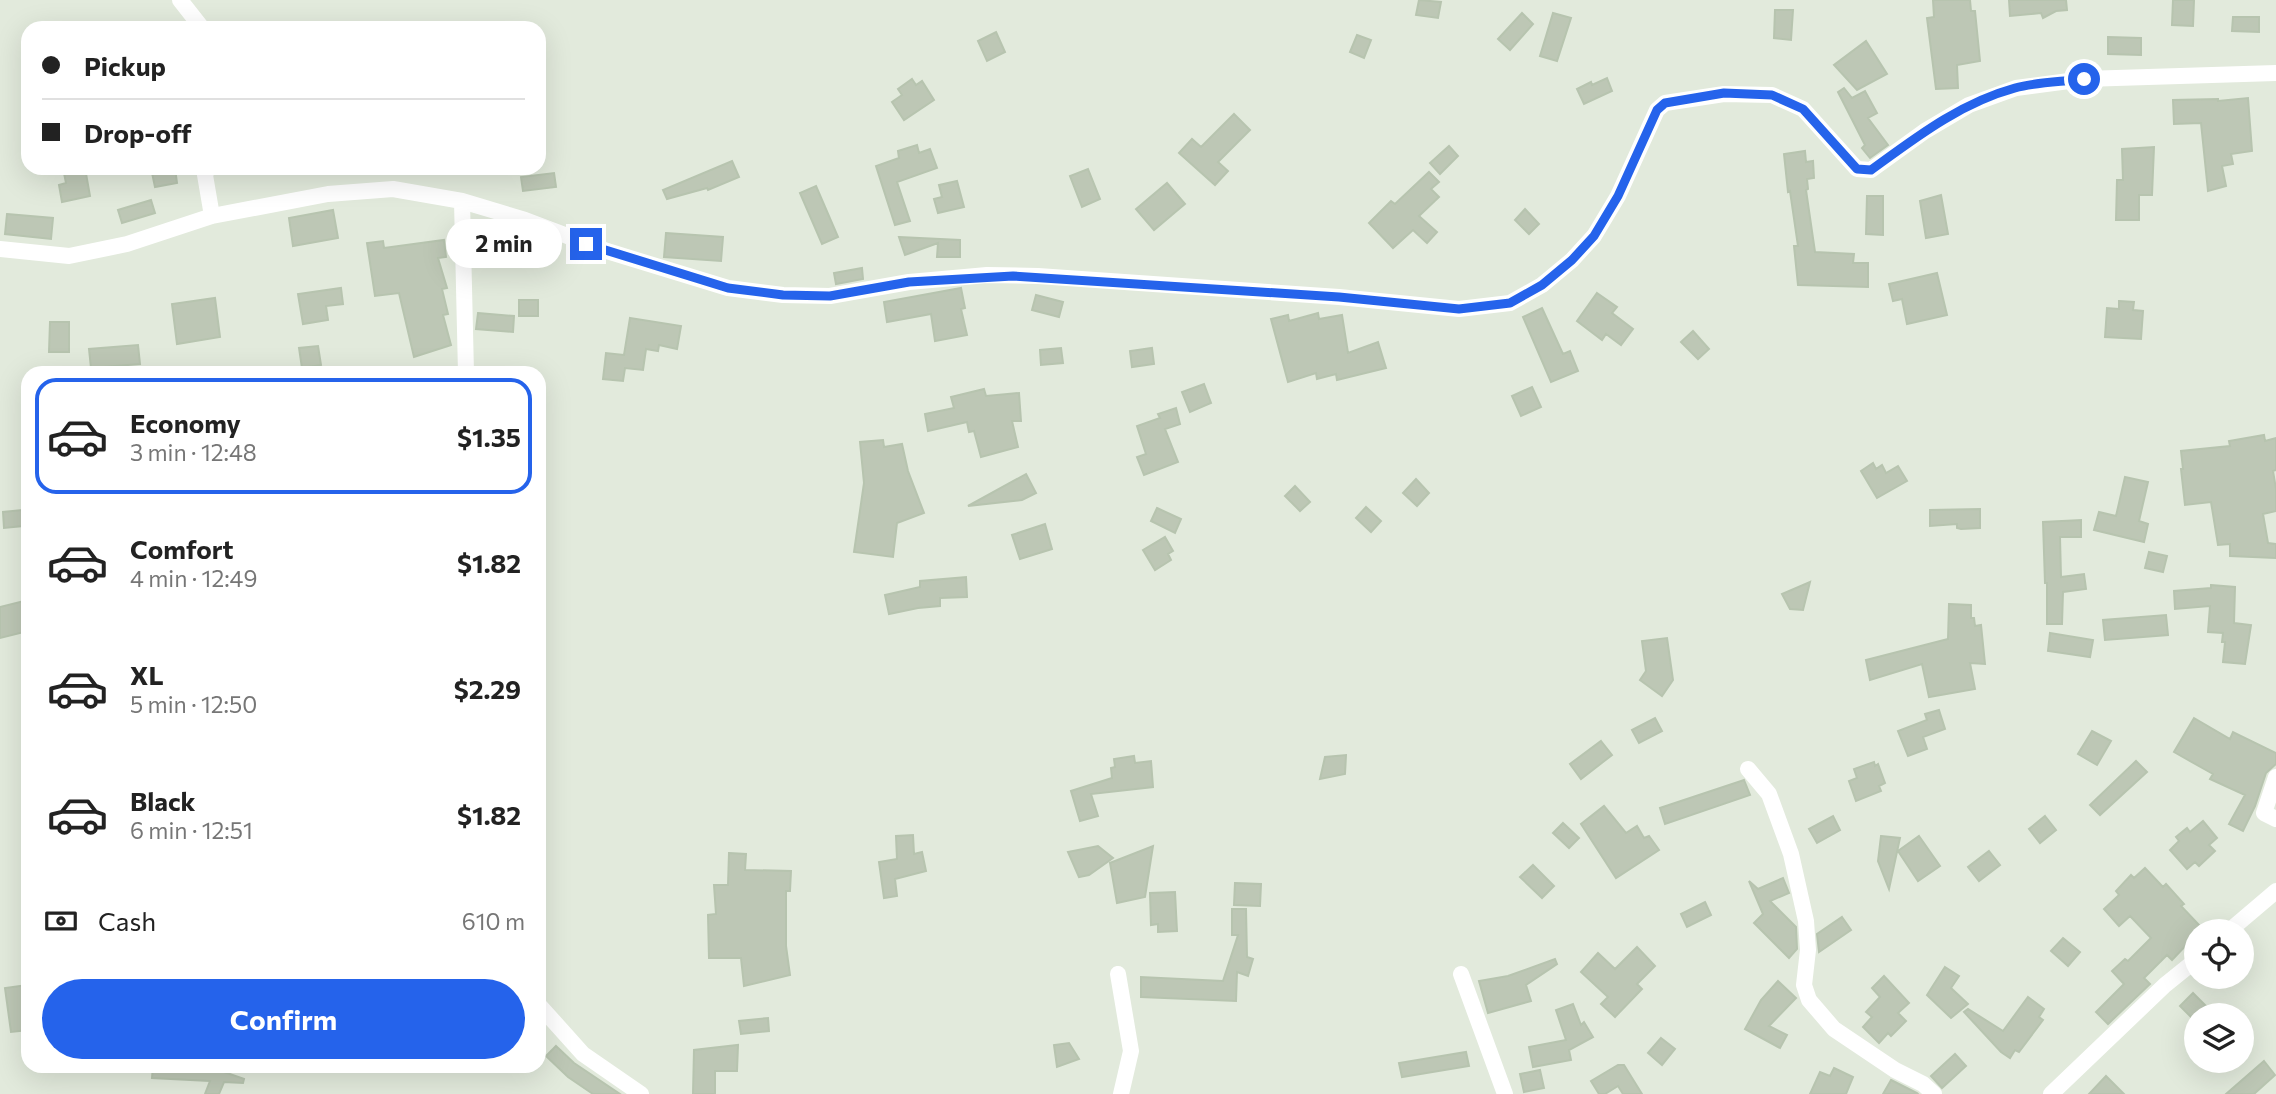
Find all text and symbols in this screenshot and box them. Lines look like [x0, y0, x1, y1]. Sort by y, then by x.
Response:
text: Pickup [84, 50, 166, 81]
route start [2068, 63, 2100, 95]
text: Drop-off [84, 117, 191, 148]
callout: 2 min [446, 219, 562, 268]
route end [570, 228, 602, 260]
text: 2 min [475, 229, 533, 257]
icon: car [46, 405, 109, 468]
text: Economy [130, 407, 241, 438]
text: $1.35 [457, 421, 521, 452]
text: 3 min · 12:48 [130, 438, 257, 466]
icon: car [46, 531, 109, 594]
text: Comfort [130, 533, 233, 564]
text: $1.82 [457, 547, 521, 578]
text: 4 min · 12:49 [130, 564, 257, 592]
icon: car [46, 657, 109, 720]
text: XL [130, 659, 164, 690]
text: $2.29 [454, 673, 521, 704]
text: 5 min · 12:50 [130, 690, 257, 718]
icon: car [46, 783, 109, 846]
text: Black [130, 785, 196, 816]
text: $1.82 [457, 799, 521, 830]
text: 6 min · 12:51 [130, 816, 253, 844]
icon: cash [42, 902, 80, 940]
text: Cash [98, 905, 156, 936]
text: 610 m [462, 907, 525, 935]
map controls [2184, 919, 2254, 1073]
button: locate [2184, 919, 2254, 989]
button: Confirm [42, 979, 525, 1059]
button: layers [2184, 1003, 2254, 1073]

